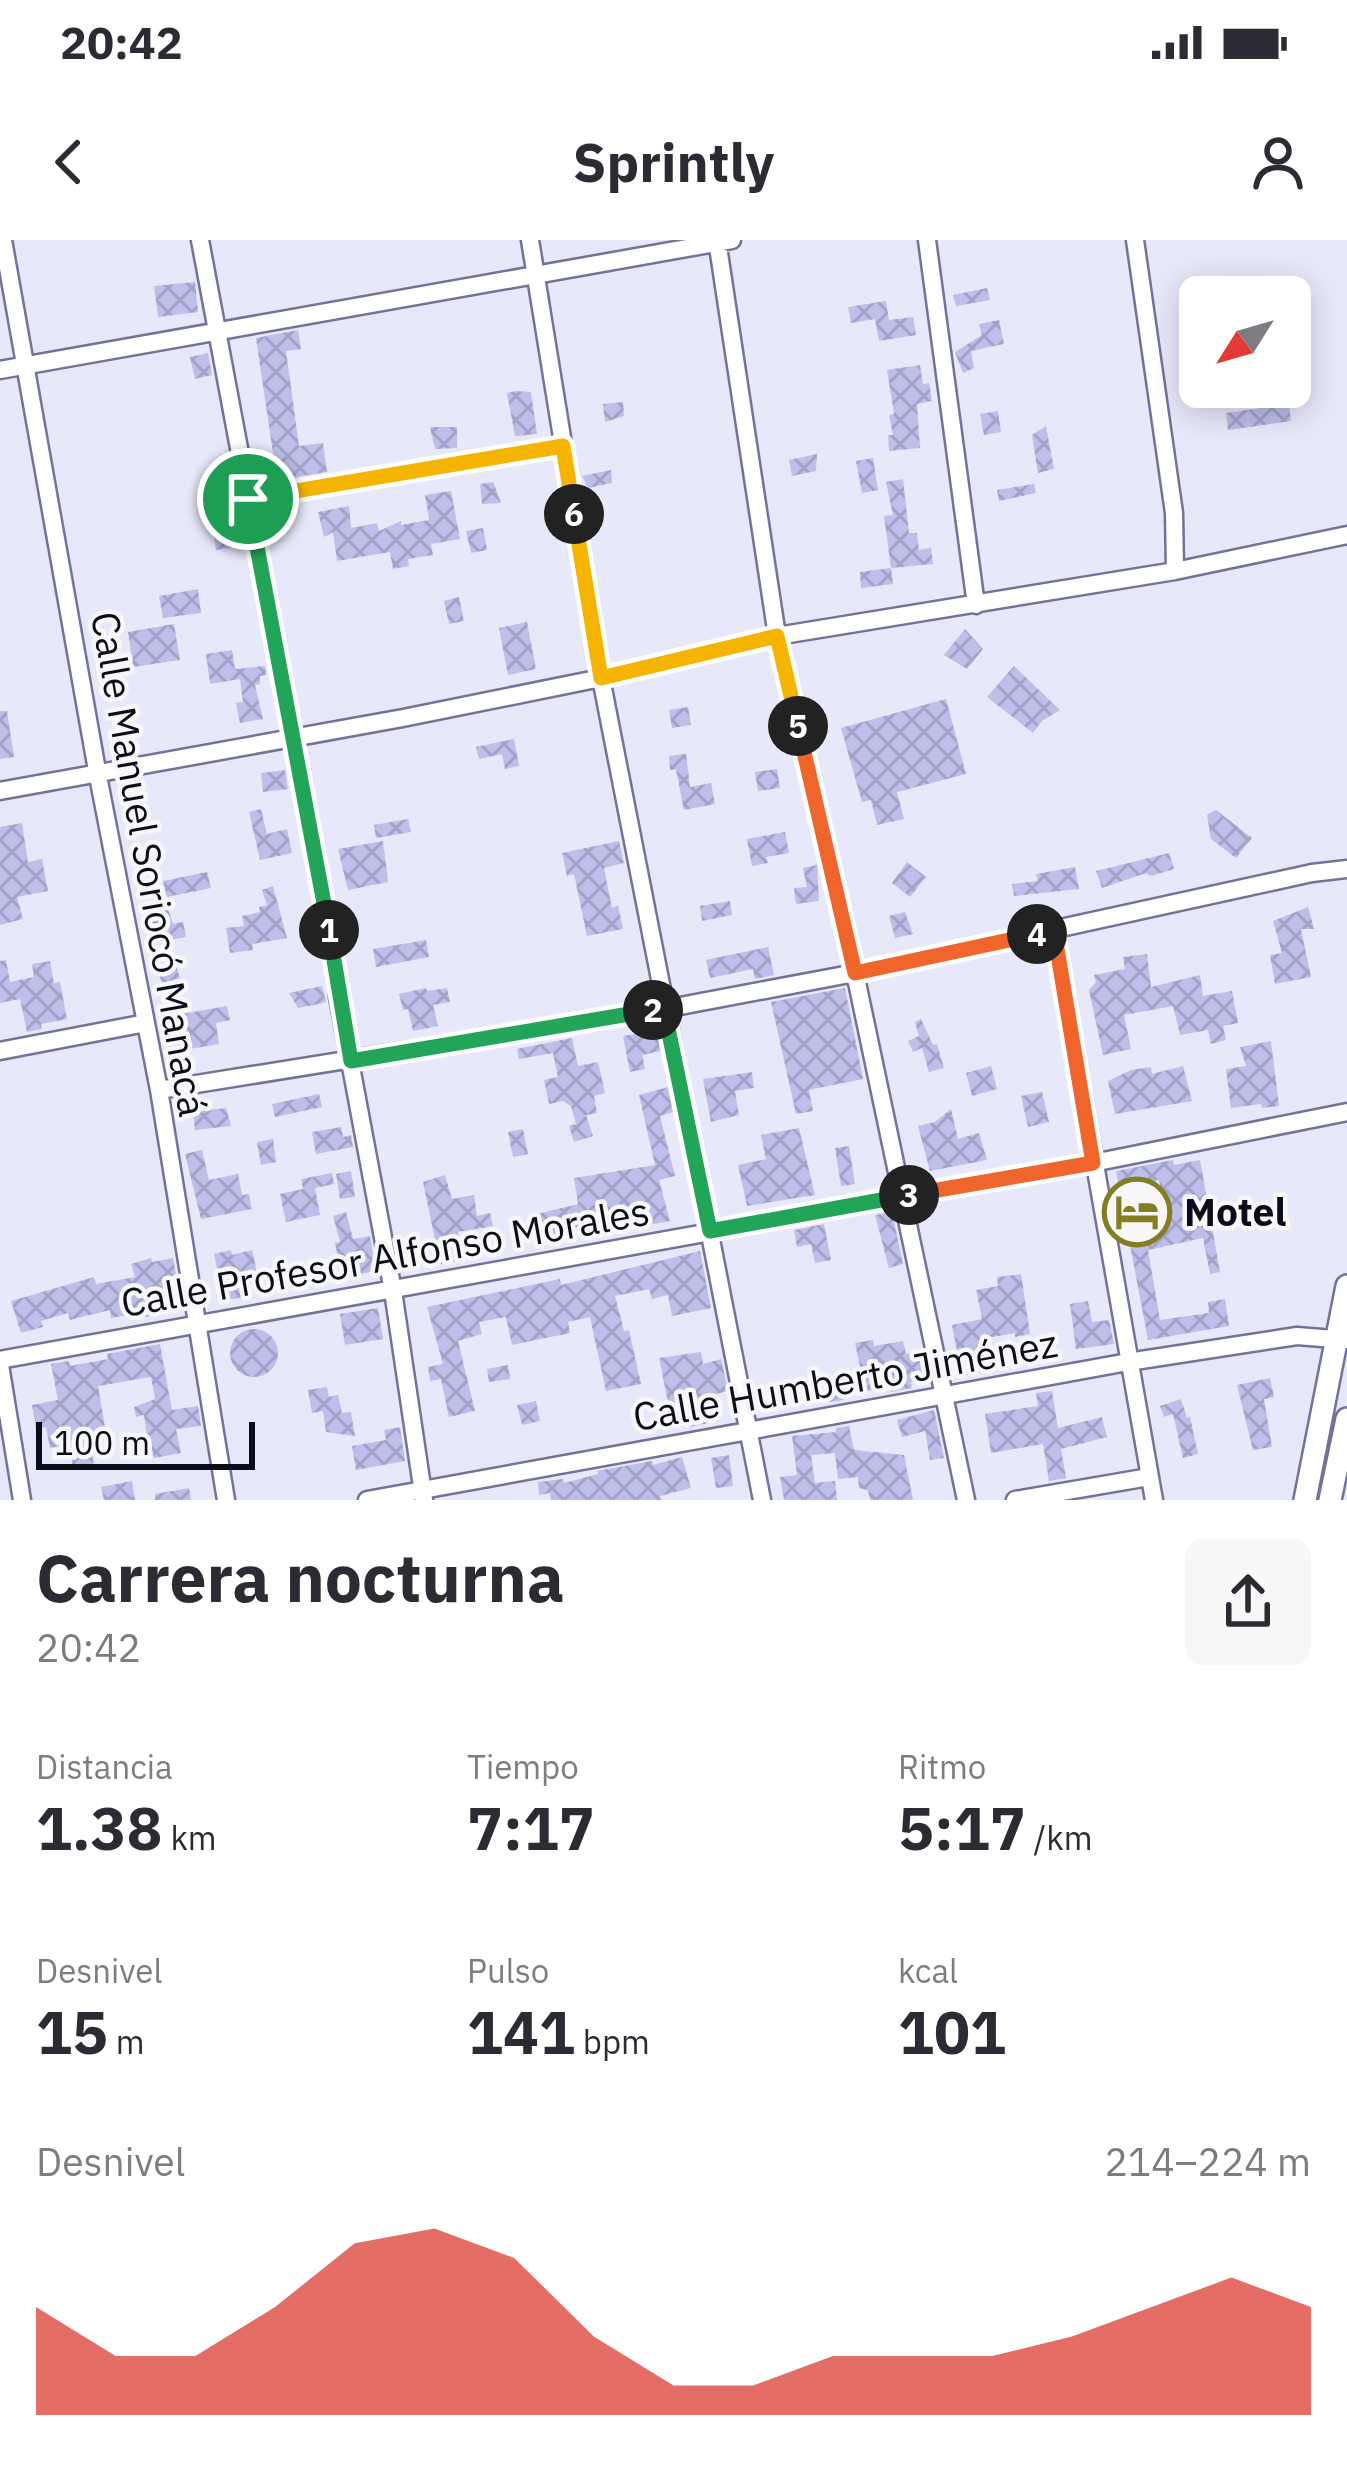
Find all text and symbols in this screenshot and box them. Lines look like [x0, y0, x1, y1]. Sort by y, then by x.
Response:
text: 20:42 [60, 13, 183, 71]
text: Sprintly [573, 127, 774, 197]
icon: back [36, 129, 102, 195]
icon: person [1245, 129, 1311, 195]
north arrow [1179, 276, 1311, 408]
map controls [1179, 276, 1311, 408]
pin [197, 448, 299, 550]
icon: arrive [215, 466, 281, 532]
pin: 6 [544, 484, 604, 544]
text: 6 [564, 492, 584, 535]
street label: Calle Manuel Soriocó Manacá [80, 608, 219, 1120]
pin: 5 [768, 696, 828, 756]
text: 5 [788, 704, 808, 747]
pin: 1 [299, 900, 359, 960]
pin: 4 [1007, 904, 1067, 964]
text: 1 [319, 908, 339, 951]
text: 4 [1027, 912, 1047, 955]
pin: 2 [623, 980, 683, 1040]
text: 2 [643, 988, 663, 1031]
pin: 3 [879, 1165, 939, 1225]
text: 3 [899, 1173, 919, 1216]
hotel icon: Motel [1102, 1177, 1172, 1247]
street label: Calle Profesor Alfonso Morales [117, 1185, 653, 1328]
place label: Motel [1184, 1186, 1286, 1237]
street label: Calle Humberto Jiménez [629, 1317, 1061, 1442]
scale bar [36, 1416, 255, 1469]
text: 100 m [54, 1421, 150, 1464]
text: Carrera nocturna [36, 1534, 564, 1620]
button: share [1185, 1539, 1311, 1665]
text: 20:42 [36, 1622, 141, 1673]
text: Distancia [36, 1745, 173, 1788]
text: Tiempo [467, 1745, 579, 1788]
text: Ritmo [898, 1745, 986, 1788]
text: 1.38 [36, 1788, 163, 1867]
text: 7:17 [467, 1788, 595, 1867]
text: 5:17 [898, 1788, 1026, 1867]
text: km [163, 1816, 217, 1859]
text: /km [1026, 1816, 1092, 1859]
text: Desnivel [36, 1949, 162, 1992]
text: Pulso [467, 1949, 549, 1992]
text: kcal [898, 1949, 958, 1992]
text: 15 [36, 1992, 108, 2071]
text: 141 [467, 1992, 575, 2071]
text: 101 [898, 1992, 1006, 2071]
text: m [108, 2020, 145, 2063]
text: bpm [575, 2020, 650, 2063]
text: Desnivel [36, 2136, 185, 2187]
text: 214–224 m [1104, 2136, 1311, 2187]

